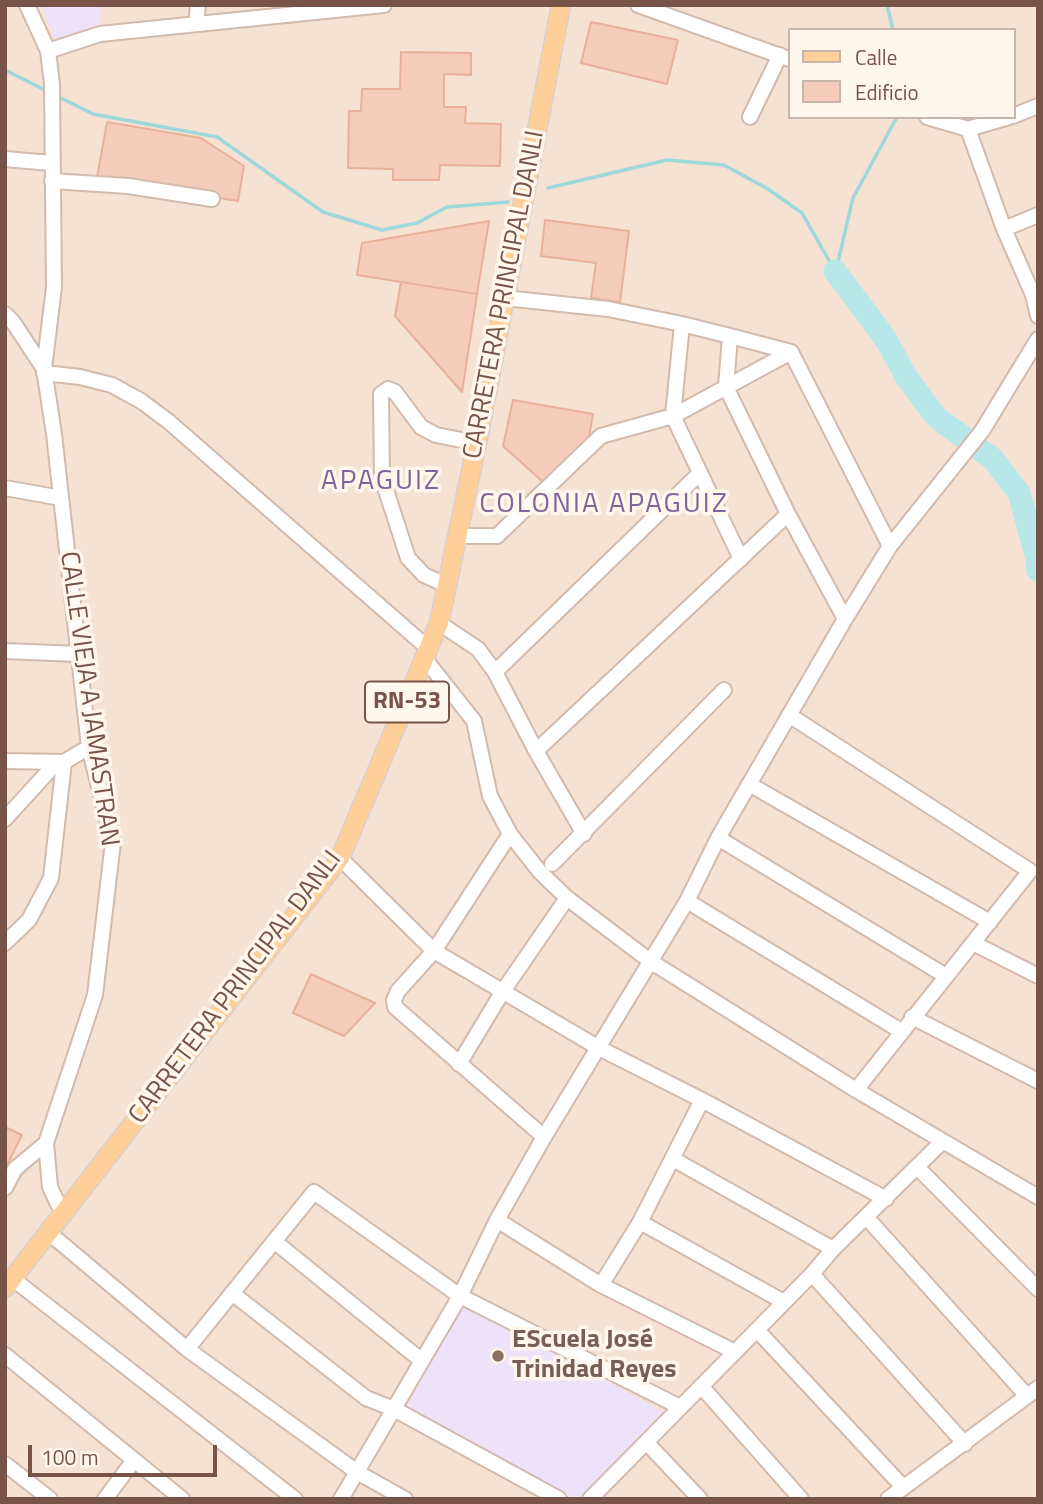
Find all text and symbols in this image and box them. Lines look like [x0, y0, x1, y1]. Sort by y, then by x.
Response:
legend [788, 28, 1015, 119]
text: Calle [855, 41, 897, 73]
text: Edificio [855, 76, 919, 108]
street label: CARRETERA PRINCIPAL DANLI [458, 128, 552, 462]
district label: APAGUIZ [322, 465, 440, 499]
district label: COLONIA APAGUIZ [481, 488, 727, 522]
street label: CALLE VIEJA A JAMASTRAN [52, 550, 124, 848]
road number: RN-53 [365, 682, 449, 722]
street label: CARRETERA PRINCIPAL DANLI [123, 845, 349, 1131]
place label: EScuela José Trinidad Reyes [512, 1325, 677, 1386]
marker: EScuela José Trinidad Reyes [490, 1348, 506, 1364]
scale bar [32, 1430, 220, 1474]
text: 100 m [41, 1441, 98, 1473]

